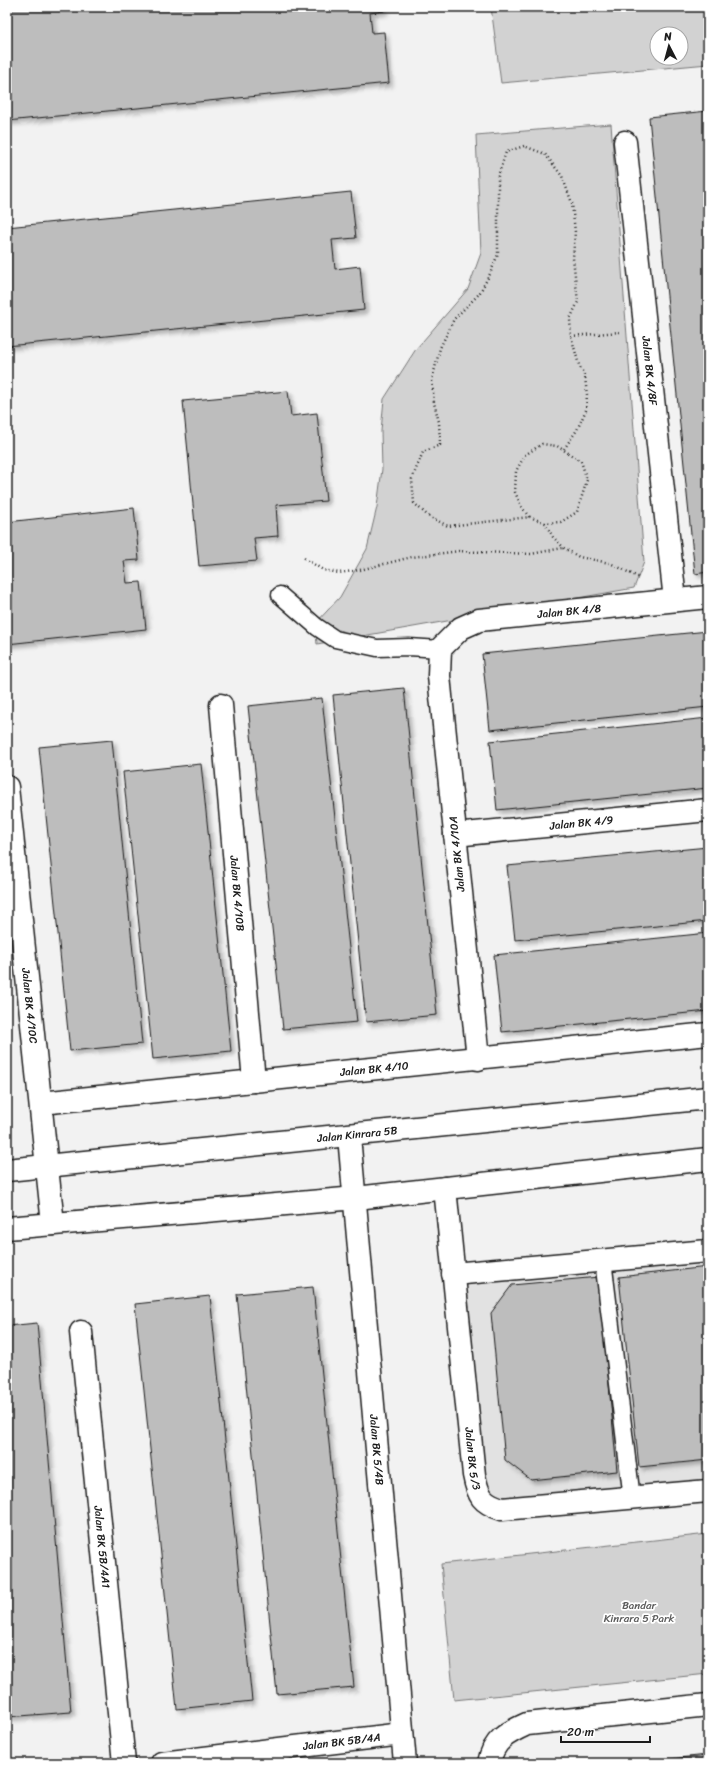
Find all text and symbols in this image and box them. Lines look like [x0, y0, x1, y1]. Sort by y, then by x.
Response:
north arrow [649, 26, 689, 66]
text: N [662, 27, 673, 47]
street label: Jalan BK 4/8F [637, 334, 663, 407]
street label: Jalan BK 4/8 [535, 598, 602, 624]
street label: Jalan BK 4/9 [548, 810, 614, 835]
street label: Jalan BK 4/10A [444, 815, 471, 894]
street label: Jalan BK 4/10B [225, 854, 250, 932]
street label: Jalan BK 4/10C [17, 966, 43, 1045]
street label: Jalan BK 4/10 [338, 1056, 409, 1082]
street label: Jalan Kinrara 5B [315, 1120, 398, 1148]
street label: Jalan BK 5/4B [364, 1413, 390, 1486]
street label: Jalan BK 5/3 [460, 1425, 487, 1492]
street label: Jalan BK 5B/4A1 [89, 1504, 116, 1589]
park label: Bandar Kinrara 5 Park [604, 1596, 675, 1628]
scale bar [561, 1718, 650, 1744]
text: 20 m [567, 1721, 594, 1743]
street label: Jalan BK 5B/4A [301, 1727, 382, 1756]

